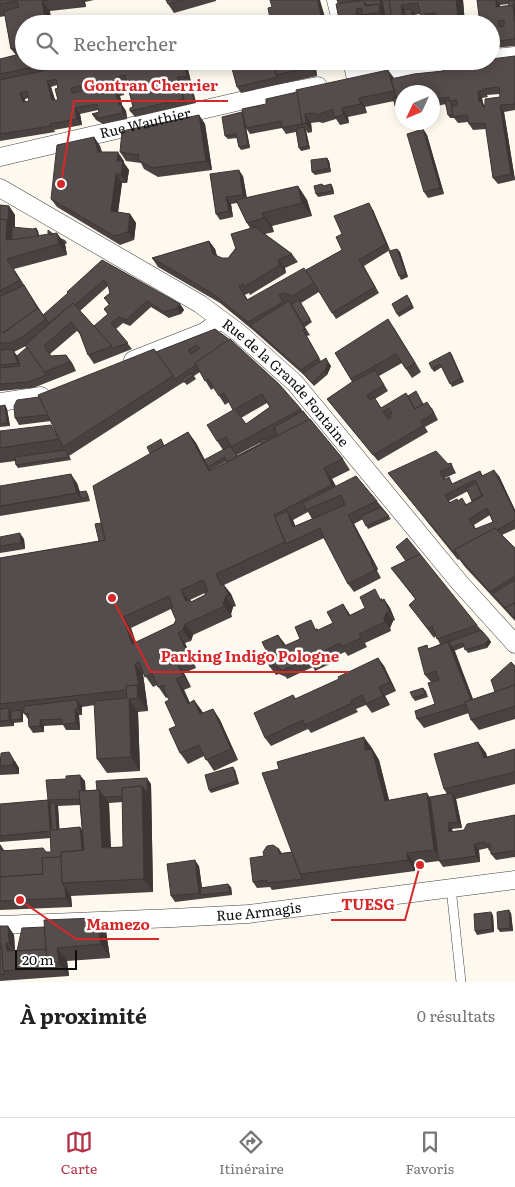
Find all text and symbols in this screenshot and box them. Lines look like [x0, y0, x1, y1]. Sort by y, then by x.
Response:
search box [15, 15, 500, 70]
icon: search [33, 29, 61, 57]
text: Rechercher [73, 29, 177, 57]
callout: Gontran Cherrier [74, 71, 228, 101]
text: Gontran Cherrier [84, 73, 218, 96]
north arrow [395, 85, 440, 130]
street label: Rue Wauthier [97, 102, 193, 142]
street label: Rue de la Grande Fontaine [219, 313, 354, 450]
callout: Parking Indigo Pologne [151, 642, 349, 672]
text: Parking Indigo Pologne [161, 644, 340, 667]
callout: TUESG [331, 890, 405, 920]
text: TUESG [341, 892, 395, 915]
street label: Rue Armagis [216, 896, 302, 925]
callout: Mamezo [76, 909, 159, 939]
text: Mamezo [86, 912, 150, 935]
scale bar [15, 947, 78, 970]
text: 20 m [22, 949, 54, 969]
text: À proximité [20, 999, 147, 1030]
text: 0 résultats [417, 1003, 495, 1027]
tab: Carte [61, 1128, 97, 1178]
tab: Itinéraire [219, 1128, 284, 1178]
tab: Favoris [405, 1128, 454, 1178]

